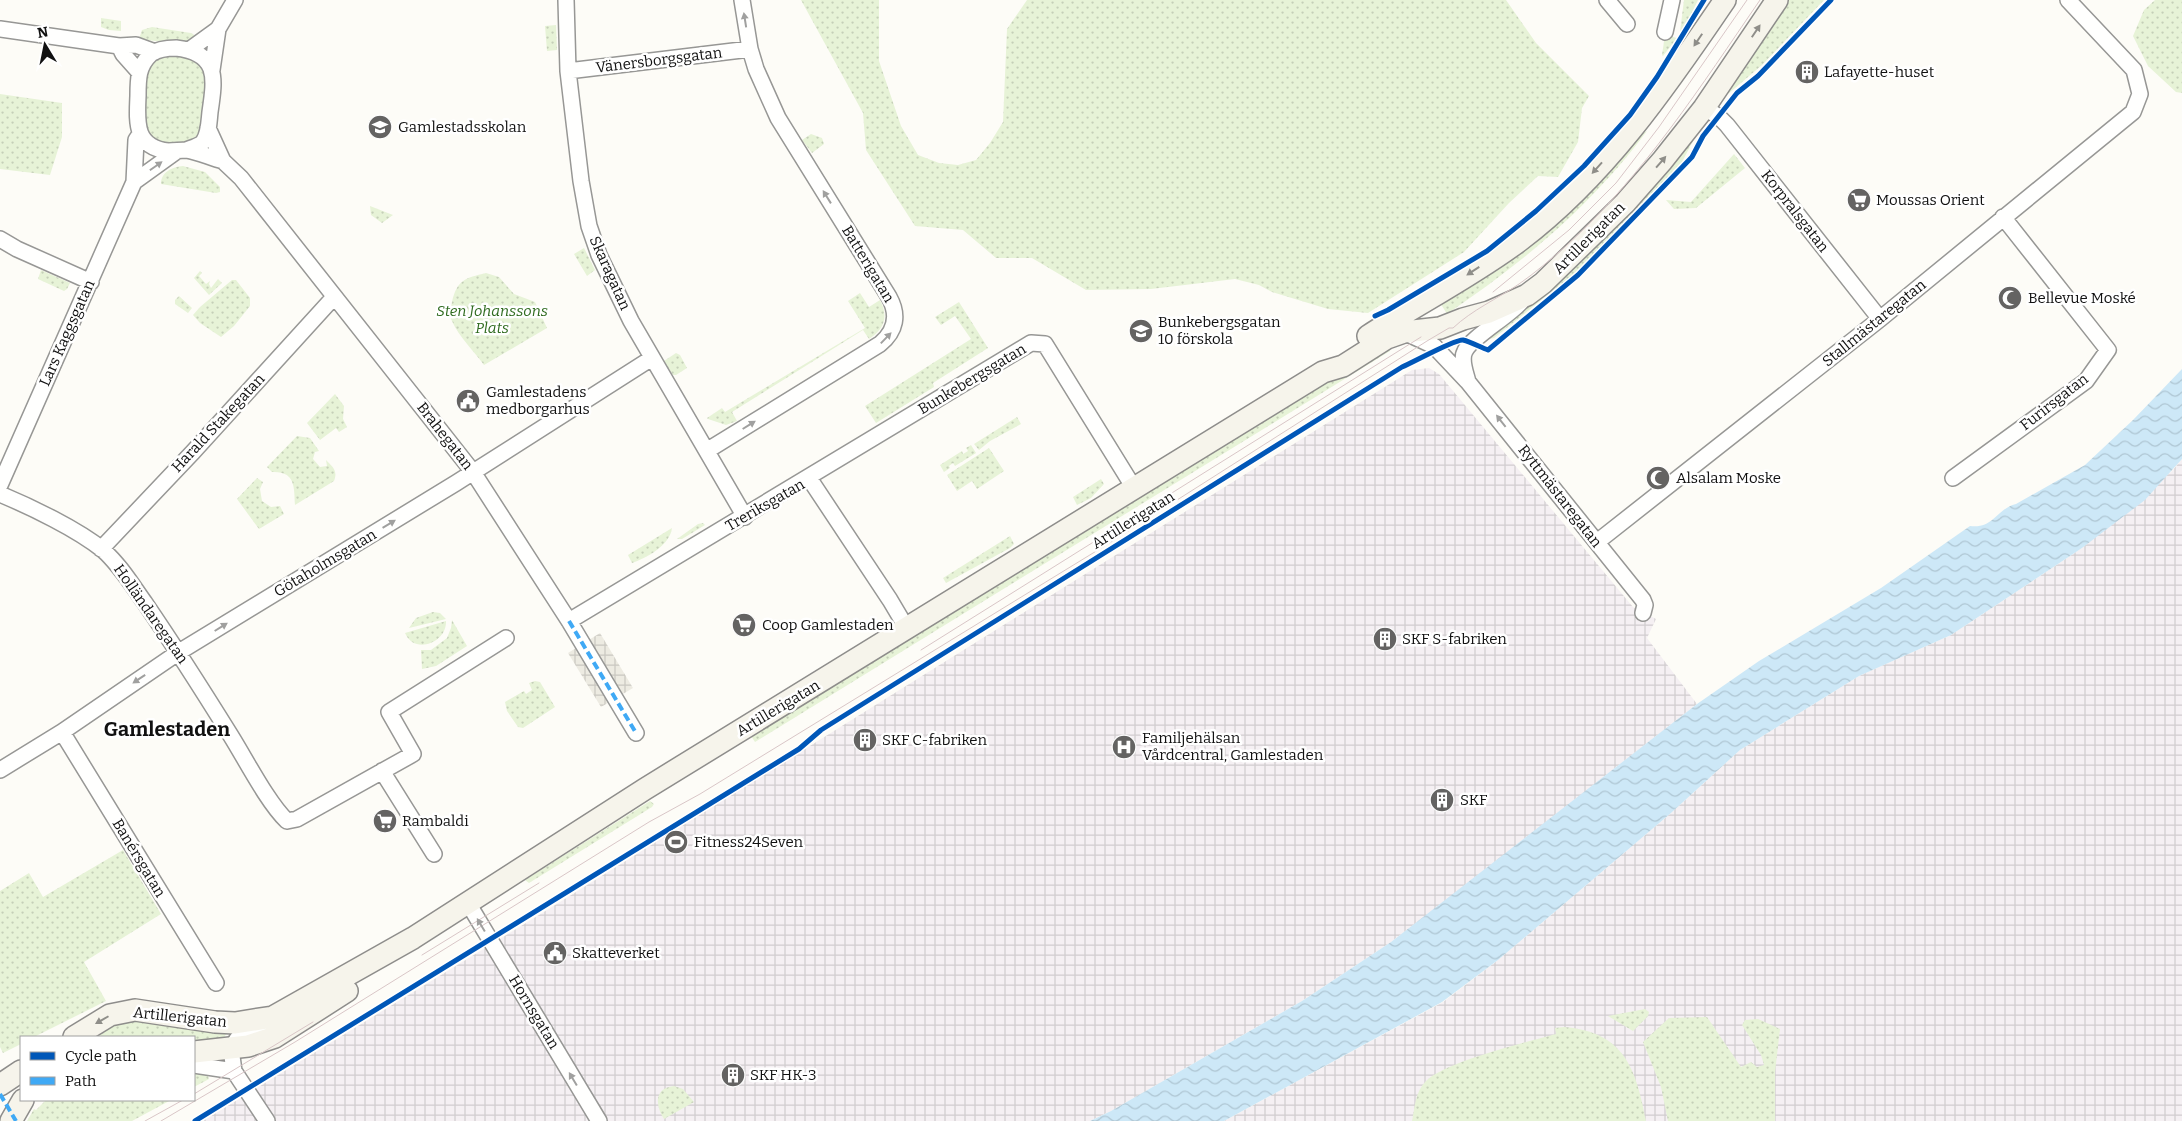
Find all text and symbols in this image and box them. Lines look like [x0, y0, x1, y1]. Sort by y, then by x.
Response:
one-way arrow [741, 11, 749, 27]
north arrow [20, 20, 70, 70]
text: N [36, 23, 50, 42]
one-way arrow [1751, 24, 1761, 37]
one-way arrow [1693, 34, 1703, 47]
street label: Vänersborgsgatan [595, 43, 724, 77]
building icon: Lafayette-huset [1794, 59, 1820, 85]
place label: Lafayette-huset [1824, 63, 1935, 81]
school or university icon: Gamlestadsskolan [367, 114, 393, 140]
place label: Gamlestadsskolan [398, 118, 527, 136]
one-way arrow [1655, 157, 1667, 169]
one-way arrow [149, 161, 162, 171]
one-way arrow [1591, 161, 1603, 173]
street label: Korpralsgatan [1757, 166, 1833, 256]
supermarket icon: Moussas Orient [1846, 187, 1872, 213]
one-way arrow [823, 190, 832, 204]
place label: Moussas Orient [1876, 191, 1985, 209]
street label: Artillerigatan [1549, 198, 1629, 278]
street label: Batterigatan [838, 222, 898, 306]
street label: Skaragatan [586, 233, 635, 313]
one-way arrow [1466, 266, 1479, 275]
street label: Stallmästaregatan [1819, 275, 1930, 370]
street label: Lars Kaggsgatan [36, 277, 99, 389]
mosque icon: Bellevue Moské [1997, 285, 2023, 311]
place label: Bellevue Moské [2028, 289, 2136, 307]
park label: Sten Johanssons Plats [436, 302, 548, 337]
place label: Bunkebergsgatan 10 förskola [1158, 313, 1281, 348]
school or university icon: Bunkebergsgatan 10 förskola [1128, 318, 1154, 344]
one-way arrow [880, 332, 892, 344]
street label: Bunkebergsgatan [915, 340, 1030, 418]
street label: Harald Stakegatan [168, 370, 269, 476]
street label: Furirsgatan [2016, 370, 2092, 434]
place label: Gamlestadens medborgarhus [486, 383, 590, 418]
public building icon: Gamlestadens medborgarhus [455, 388, 481, 414]
street label: Brahegatan [413, 399, 477, 474]
one-way arrow [1496, 414, 1506, 428]
one-way arrow [742, 420, 756, 429]
street label: Ryttmästaregatan [1514, 441, 1606, 551]
mosque icon: Alsalam Moske [1645, 465, 1671, 491]
place label: Alsalam Moske [1676, 469, 1781, 487]
street label: Treriksgatan [722, 475, 808, 535]
street label: Artillerigatan [1088, 487, 1178, 553]
one-way arrow [383, 519, 396, 528]
street label: Götaholmsgatan [271, 525, 380, 601]
street label: Holländaregatan [110, 561, 192, 668]
supermarket icon: Coop Gamlestaden [731, 612, 757, 638]
place label: Coop Gamlestaden [762, 616, 894, 634]
one-way arrow [214, 622, 227, 631]
building icon: SKF S-fabriken [1372, 626, 1398, 652]
place label: SKF S-fabriken [1402, 630, 1507, 648]
one-way arrow [132, 675, 146, 684]
street label: Artillerigatan [733, 676, 823, 740]
district label: Gamlestaden [104, 717, 230, 741]
building icon: SKF C-fabriken [852, 727, 878, 753]
place label: Familjehälsan Vårdcentral, Gamlestaden [1142, 729, 1324, 764]
place label: SKF C-fabriken [882, 731, 988, 749]
hospital icon: Familjehälsan Vårdcentral, Gamlestaden [1111, 734, 1137, 760]
building icon: SKF [1429, 787, 1455, 813]
place label: SKF [1460, 791, 1488, 809]
supermarket icon: Rambaldi [372, 808, 398, 834]
place label: Rambaldi [402, 812, 469, 830]
street label: Banérsgatan [109, 816, 170, 901]
sports icon: Fitness24Seven [663, 829, 689, 855]
place label: Fitness24Seven [694, 833, 804, 851]
one-way arrow [477, 918, 486, 931]
public building icon: Skatteverket [542, 940, 568, 966]
place label: Skatteverket [572, 944, 660, 962]
street label: Hornsgatan [505, 972, 563, 1053]
street label: Artillerigatan [132, 1003, 228, 1031]
one-way arrow [95, 1016, 109, 1024]
legend [20, 1036, 195, 1101]
text: Cycle path [65, 1047, 137, 1065]
building icon: SKF HK-3 [720, 1062, 746, 1088]
place label: SKF HK-3 [750, 1066, 817, 1084]
text: Path [65, 1072, 97, 1090]
one-way arrow [569, 1073, 578, 1086]

